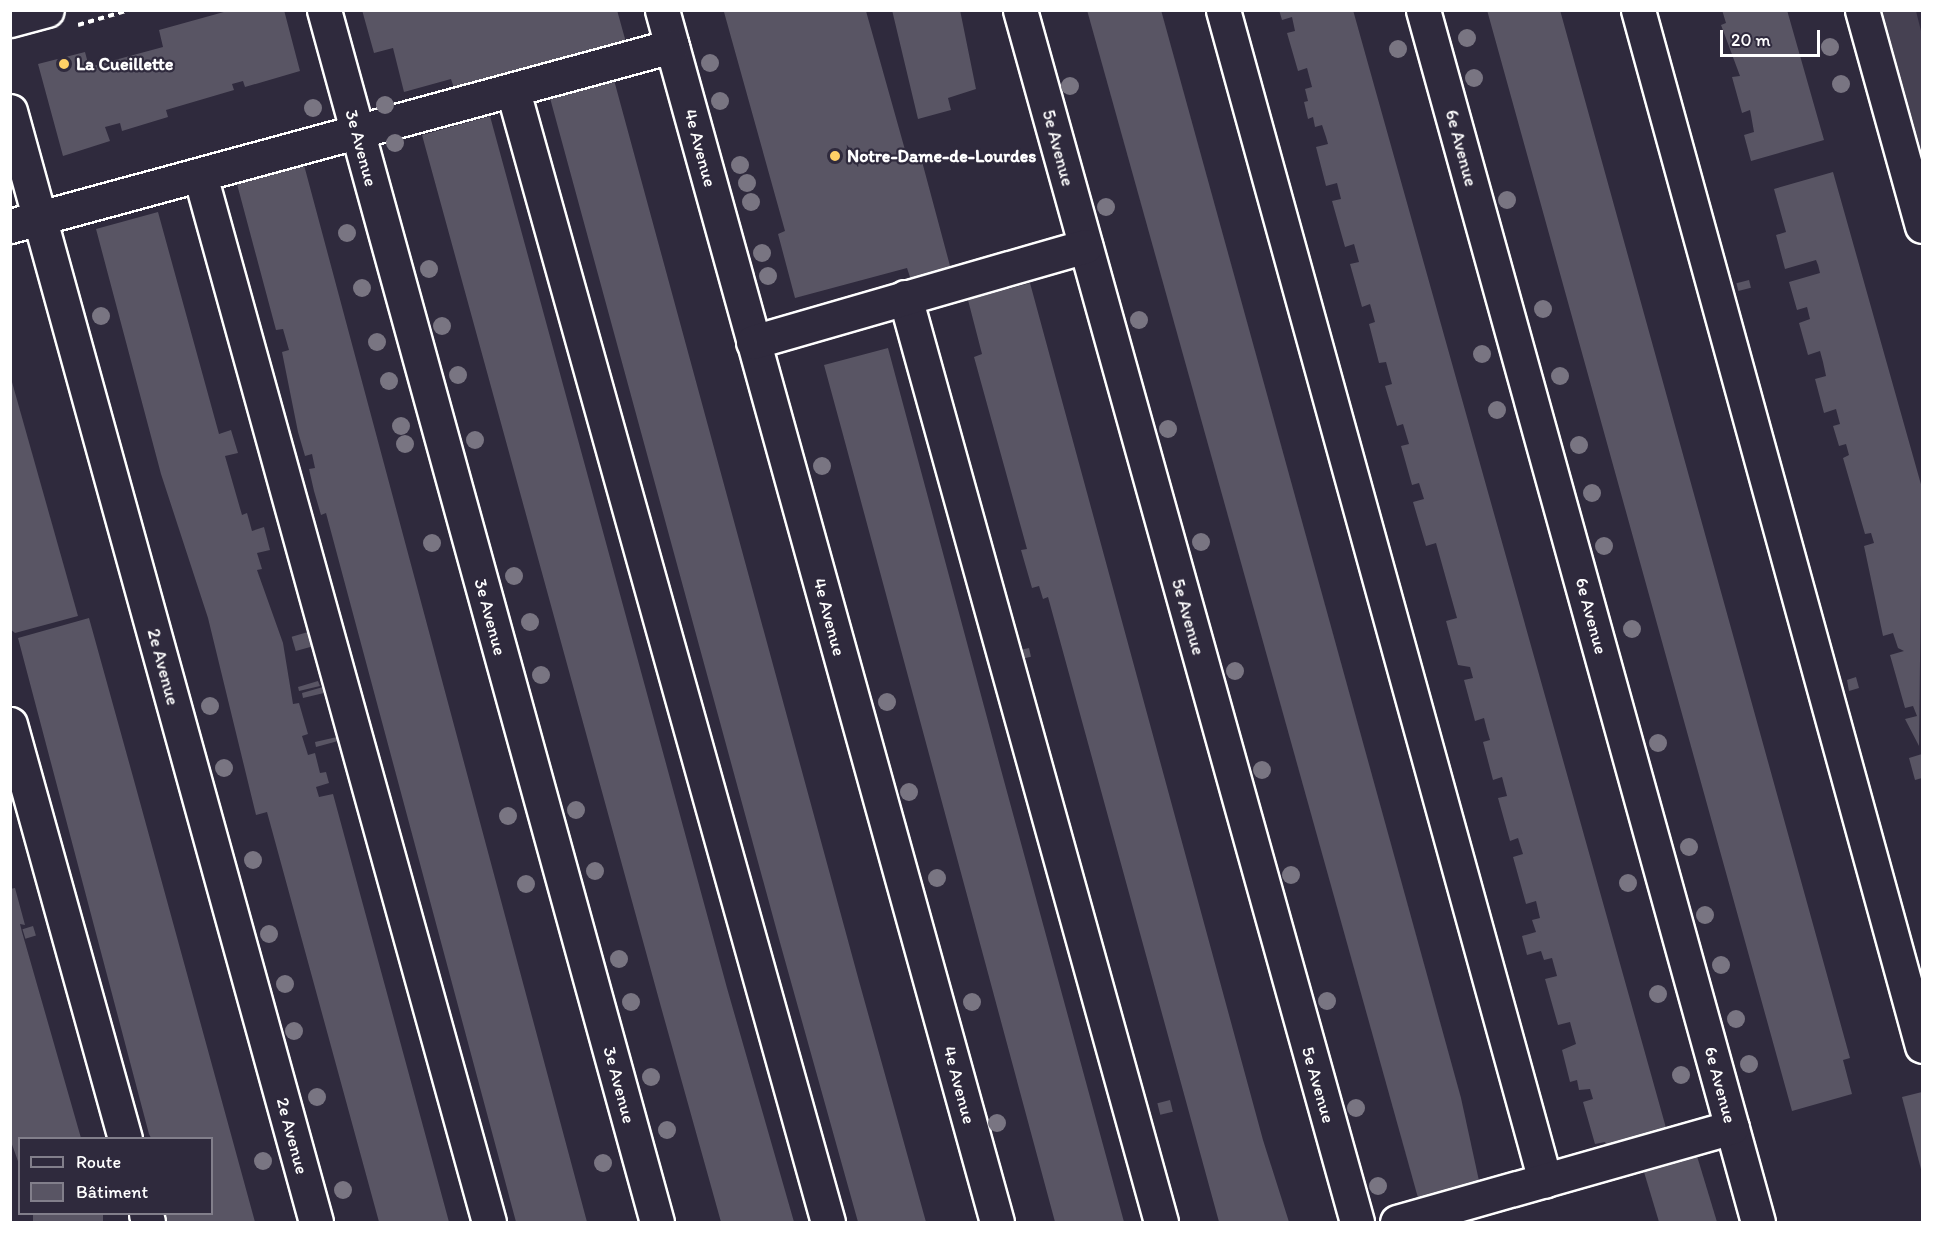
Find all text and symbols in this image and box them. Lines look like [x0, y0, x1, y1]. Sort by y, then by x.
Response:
scale bar [1723, 18, 1824, 56]
text: 20 m [1731, 29, 1771, 51]
place label: La Cueillette [76, 53, 173, 75]
marker: La Cueillette [57, 57, 71, 71]
street label: 3e Avenue [340, 107, 382, 189]
street label: 4e Avenue [679, 107, 721, 189]
street label: 5e Avenue [1037, 107, 1079, 189]
street label: 6e Avenue [1440, 107, 1482, 189]
place label: Notre-Dame-de-Lourdes [847, 145, 1036, 167]
marker: Notre-Dame-de-Lourdes [828, 149, 842, 163]
street label: 6e Avenue [1570, 575, 1612, 657]
street label: 3e Avenue [469, 576, 511, 658]
street label: 4e Avenue [808, 576, 850, 658]
street label: 5e Avenue [1167, 576, 1209, 658]
street label: 2e Avenue [142, 626, 184, 708]
street label: 3e Avenue [598, 1044, 640, 1126]
street label: 4e Avenue [938, 1044, 980, 1126]
street label: 5e Avenue [1297, 1044, 1339, 1126]
street label: 6e Avenue [1699, 1044, 1741, 1126]
street label: 2e Avenue [271, 1095, 313, 1177]
legend [18, 1137, 213, 1215]
text: Route [76, 1151, 121, 1173]
text: Bâtiment [76, 1181, 148, 1203]

